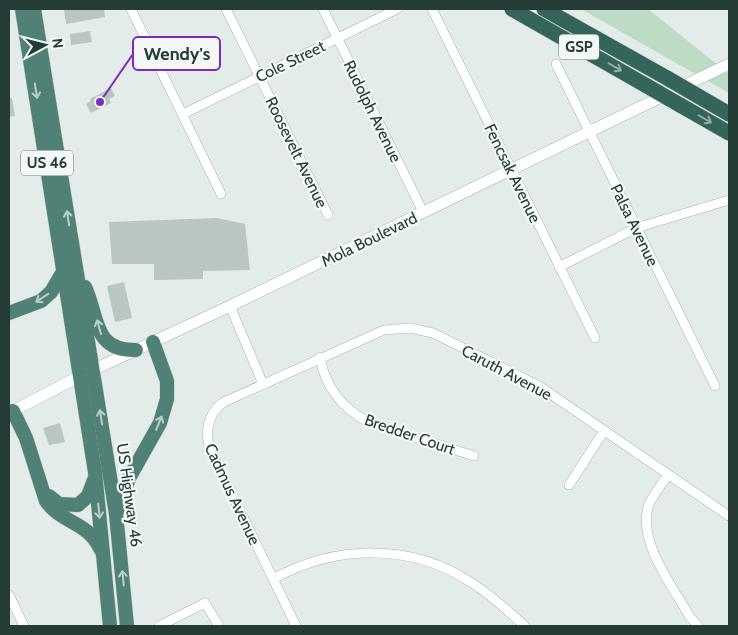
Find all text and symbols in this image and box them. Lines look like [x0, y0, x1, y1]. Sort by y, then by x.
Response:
north arrow [20, 20, 70, 70]
road number: GSP [559, 34, 599, 60]
street label: Cole Street [252, 36, 329, 86]
text: N [48, 37, 67, 49]
callout: Wendy's [133, 37, 220, 70]
text: Wendy's [144, 43, 211, 65]
street label: Rudolph Avenue [340, 57, 405, 165]
one-way arrow [607, 63, 621, 73]
one-way arrow [31, 83, 41, 99]
street label: Roosevelt Avenue [261, 94, 332, 211]
one-way arrow [697, 114, 712, 124]
street label: Fencsak Avenue [480, 121, 545, 226]
road number: US 46 [21, 150, 73, 176]
street label: Palsa Avenue [606, 181, 663, 269]
street label: Mola Boulevard [318, 208, 420, 271]
one-way arrow [62, 210, 72, 226]
one-way arrow [36, 294, 50, 304]
one-way arrow [94, 320, 103, 336]
street label: Caruth Avenue [458, 341, 555, 404]
one-way arrow [95, 409, 105, 425]
street label: Bredder Court [362, 410, 458, 459]
one-way arrow [156, 415, 165, 430]
street label: Cadmus Avenue [201, 440, 264, 548]
street label: US Highway 46 [113, 442, 146, 548]
one-way arrow [94, 503, 104, 519]
one-way arrow [118, 570, 128, 586]

